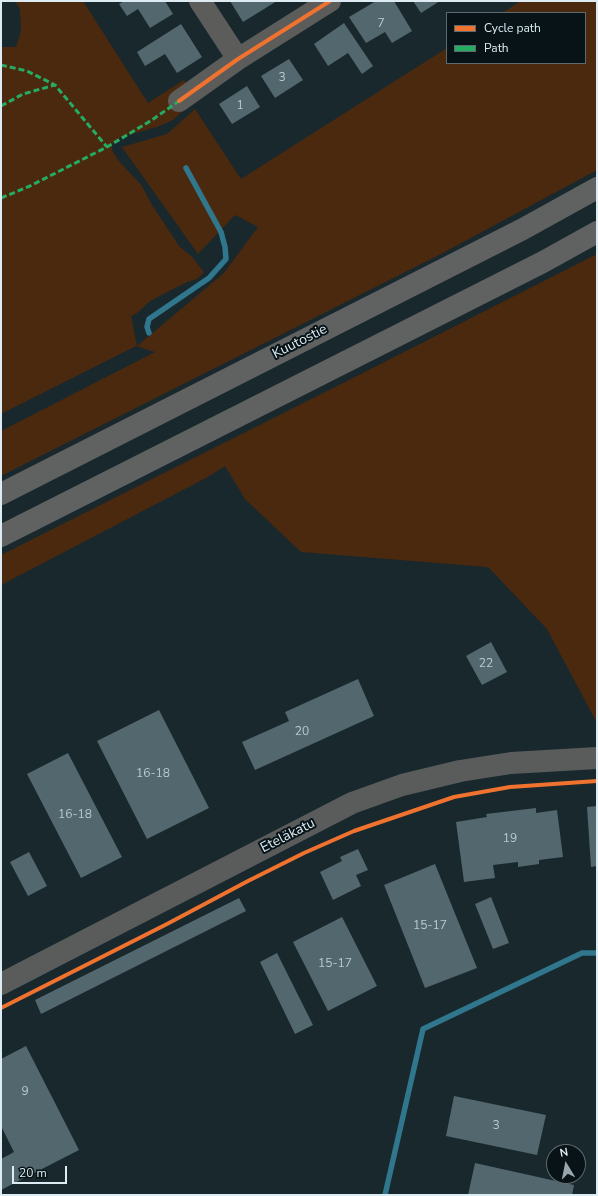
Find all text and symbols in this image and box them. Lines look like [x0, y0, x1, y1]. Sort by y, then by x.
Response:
legend [446, 12, 586, 64]
house number: 7 [377, 17, 385, 31]
text: Cycle path [484, 20, 541, 36]
text: Path [484, 40, 509, 56]
house number: 3 [278, 71, 286, 85]
house number: 1 [236, 99, 244, 113]
street label: Kuutostie [270, 321, 330, 363]
house number: 22 [479, 657, 493, 671]
house number: 20 [295, 725, 309, 739]
house number: 16-18 [136, 767, 170, 781]
house number: 16-18 [58, 808, 92, 822]
street label: Eteläkatu [258, 815, 318, 857]
house number: 19 [503, 832, 517, 846]
house number: 15-17 [413, 919, 447, 933]
house number: 15-17 [318, 957, 352, 971]
house number: 9 [21, 1085, 29, 1099]
house number: 3 [492, 1119, 500, 1133]
north arrow [546, 1144, 586, 1184]
text: N [559, 1145, 569, 1161]
scale bar [14, 1158, 69, 1184]
text: 20 m [19, 1165, 47, 1181]

